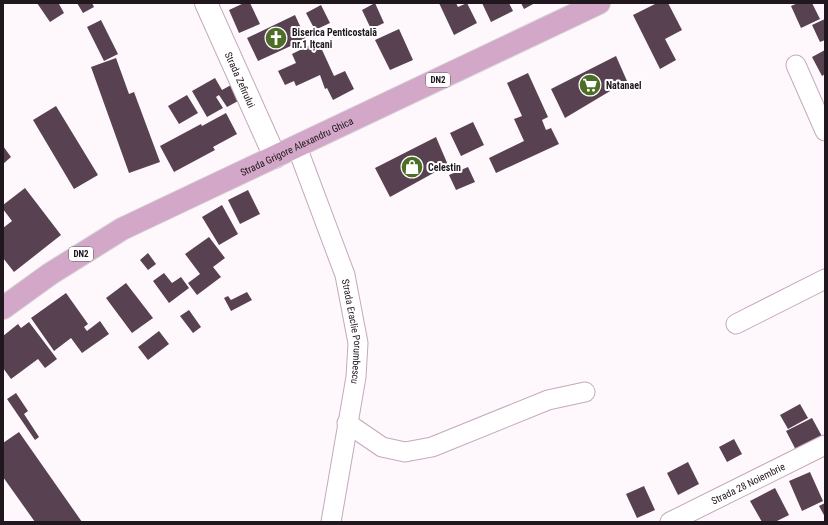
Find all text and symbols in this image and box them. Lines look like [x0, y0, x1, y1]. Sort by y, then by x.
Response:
church icon: Biserica Penticostală nr.1 Ițcani [263, 25, 289, 51]
place label: Biserica Penticostală nr.1 Ițcani [292, 27, 377, 51]
street label: Strada Zefirului [223, 50, 257, 109]
supermarket icon: Natanael [577, 72, 603, 98]
road number: DN2 [426, 73, 450, 87]
place label: Natanael [606, 80, 642, 91]
street label: Strada Grigore Alexandru Ghica [239, 115, 355, 178]
shop icon: Celestin [399, 154, 425, 180]
place label: Celestin [428, 162, 461, 173]
road number: DN2 [69, 247, 93, 261]
street label: Strada Eraclie Porumbescu [340, 278, 363, 385]
street label: Strada 28 Noiembrie [710, 461, 787, 507]

